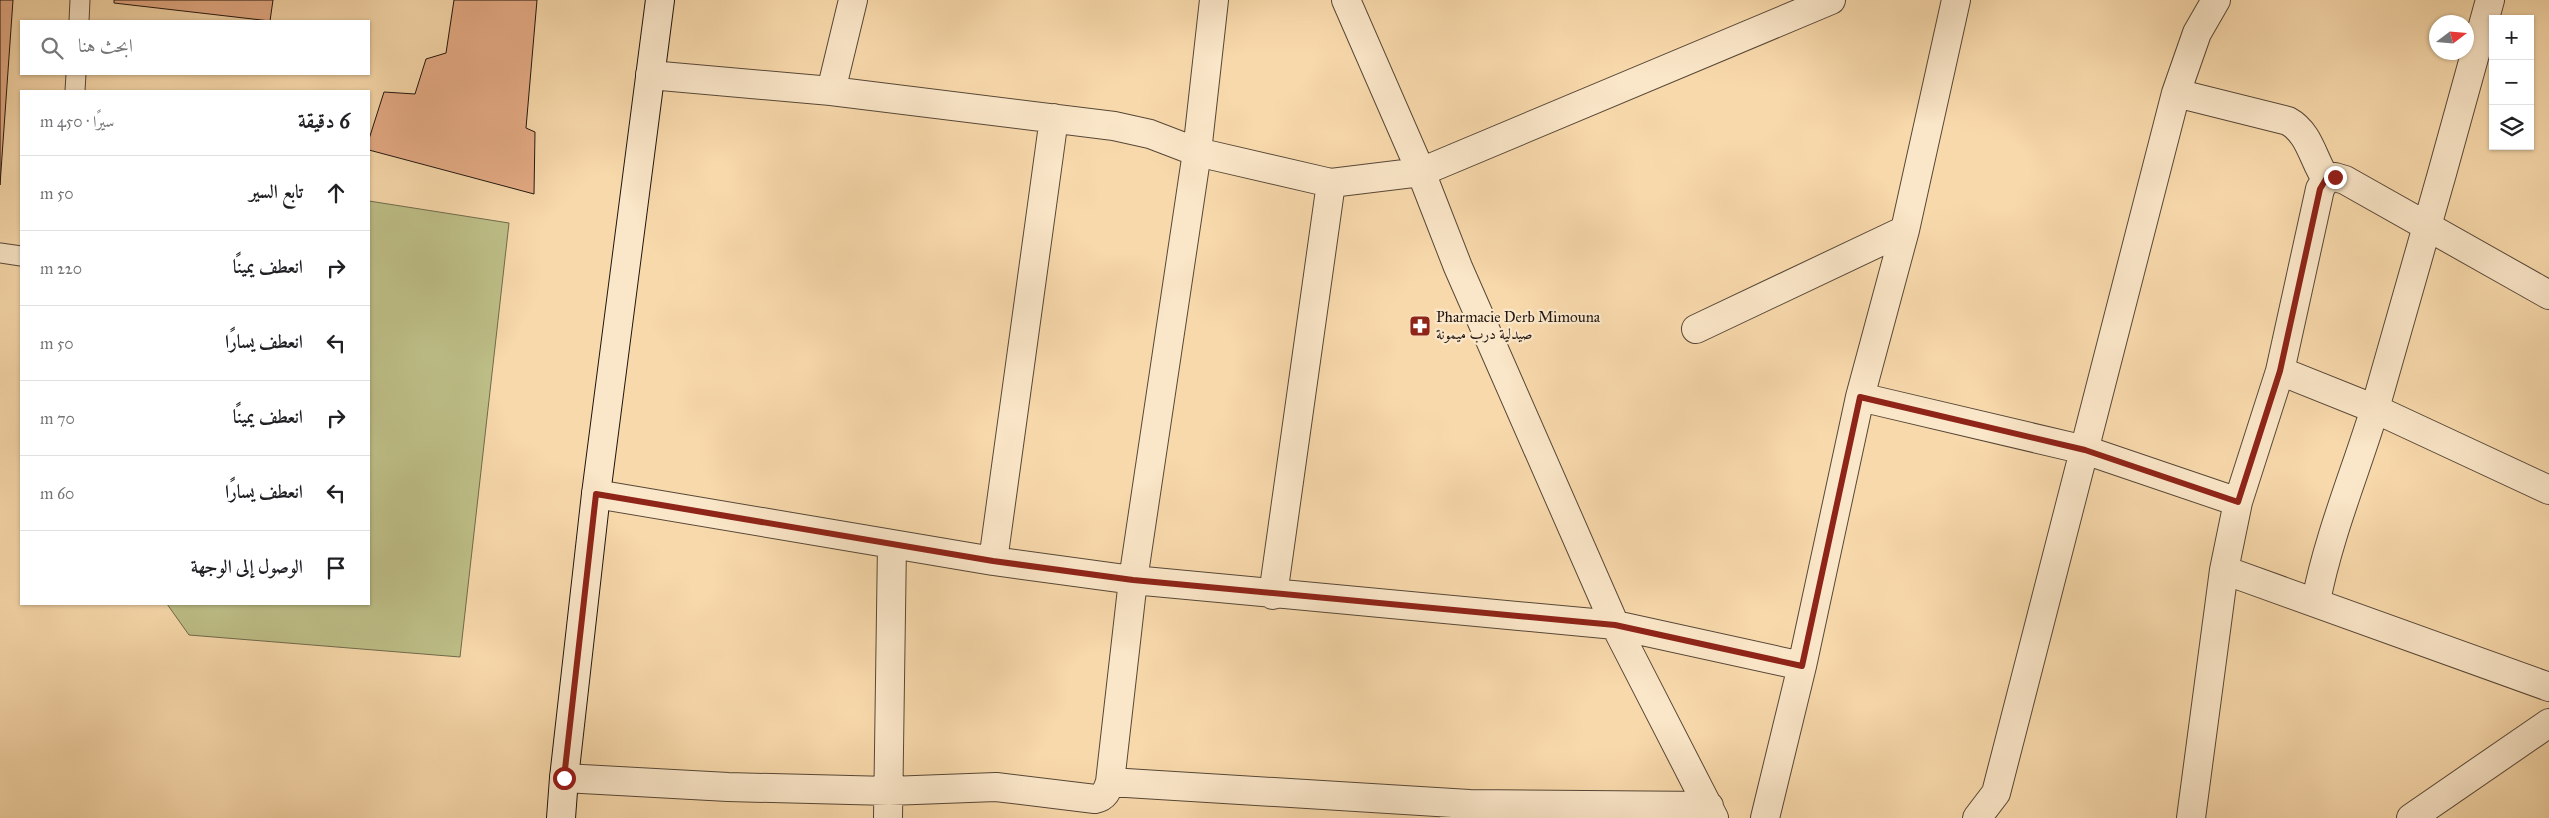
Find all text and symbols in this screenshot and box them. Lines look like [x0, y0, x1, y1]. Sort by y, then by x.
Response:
north arrow [2429, 15, 2474, 60]
map controls [2489, 15, 2534, 150]
button: + [2489, 15, 2534, 60]
search box [20, 20, 370, 75]
icon: search [38, 34, 66, 62]
text: ابحث هنا [78, 34, 133, 57]
button: − [2489, 60, 2534, 105]
button: layers [2489, 105, 2534, 150]
text: 6 دقيقة [298, 108, 350, 134]
text: سيرًا · 450 m [40, 112, 114, 131]
route end [2324, 166, 2347, 189]
icon: ahead [322, 179, 350, 207]
text: تابع السير [249, 180, 303, 203]
text: 50 m [40, 184, 74, 203]
icon: right [322, 254, 350, 282]
text: انعطف يمينًا [233, 255, 303, 278]
text: 220 m [40, 259, 82, 278]
place label: Pharmacie Derb Mimouna صيدلية درب ميمونة [1436, 308, 1601, 343]
pharmacy icon: Pharmacie Derb Mimouna صيدلية درب ميمونة [1408, 314, 1432, 338]
icon: left [322, 329, 350, 357]
text: انعطف يسارًا [225, 330, 303, 353]
text: 50 m [40, 334, 74, 353]
icon: right [322, 404, 350, 432]
text: انعطف يمينًا [233, 405, 303, 428]
text: 70 m [40, 409, 75, 428]
icon: left [322, 479, 350, 507]
text: انعطف يسارًا [225, 480, 303, 503]
text: 60 m [40, 484, 74, 503]
icon: arrive [322, 554, 350, 582]
text: الوصول إلى الوجهة [191, 555, 303, 578]
route start [553, 767, 576, 790]

